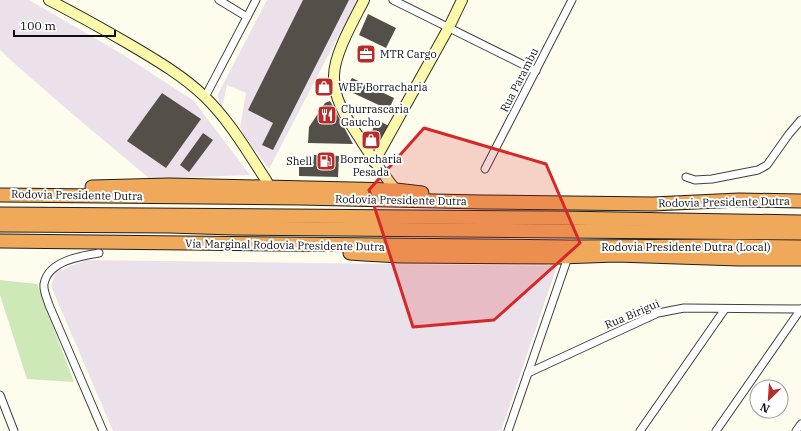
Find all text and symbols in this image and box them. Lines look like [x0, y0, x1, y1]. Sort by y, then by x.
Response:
scale bar [14, 12, 115, 38]
text: 100 m [20, 18, 56, 33]
office icon: MTR Cargo [355, 43, 377, 65]
street label: Rua Parambu [497, 45, 541, 114]
place label: MTR Cargo [380, 47, 437, 61]
shop icon: WBF Borracharia [313, 76, 335, 98]
place label: WBF Borracharia [338, 80, 428, 94]
place label: Churrascaria Gaucho [341, 102, 409, 129]
restaurant icon: Churrascaria Gaucho [316, 104, 338, 126]
shop icon: Borracharia Pesada [360, 129, 382, 151]
fuel station icon: Shell [315, 150, 337, 172]
place label: Borracharia Pesada [340, 152, 402, 179]
place label: Shell [286, 154, 312, 168]
street label: Rodovia Presidente Dutra [11, 187, 143, 203]
street label: Rodovia Presidente Dutra [335, 192, 467, 208]
street label: Rodovia Presidente Dutra [658, 194, 790, 210]
street label: Via Marginal Rodovia Presidente Dutra [185, 236, 385, 254]
street label: Rodovia Presidente Dutra (Local) [601, 240, 771, 254]
street label: Rua Birigui [603, 296, 662, 332]
north arrow [749, 379, 789, 419]
text: N [758, 400, 772, 416]

